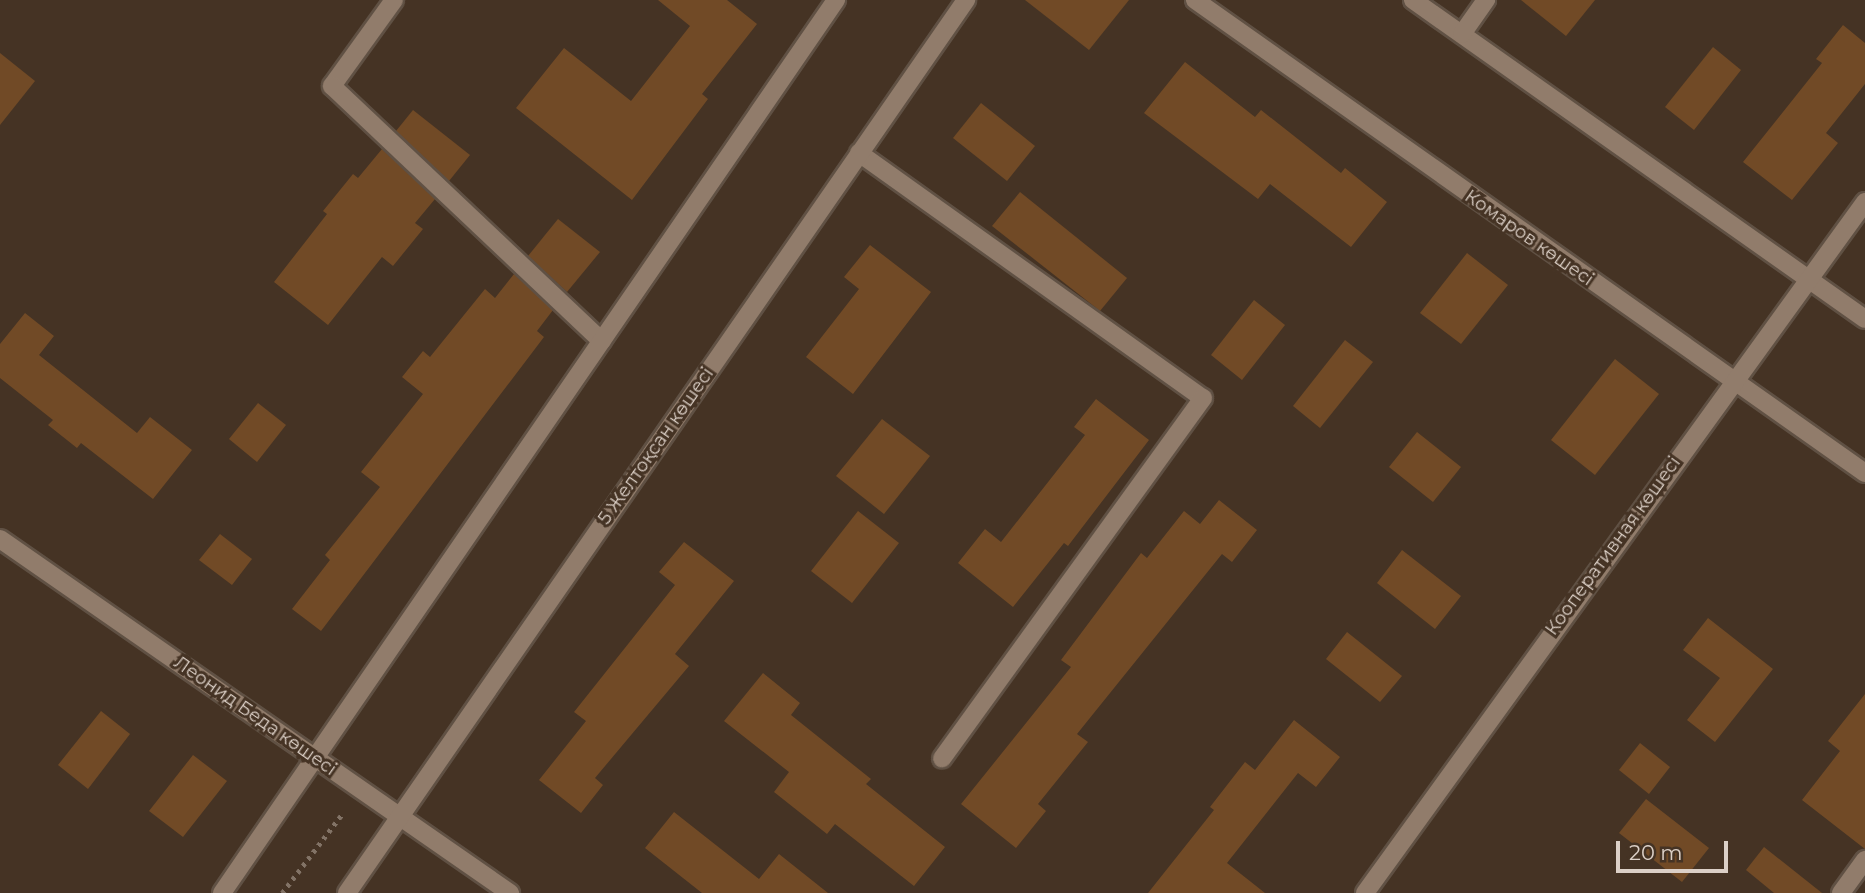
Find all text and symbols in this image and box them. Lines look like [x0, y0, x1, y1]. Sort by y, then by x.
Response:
street label: Комаров көшесі [1460, 186, 1598, 290]
street label: 5 Желтоқсан көшесі [594, 363, 718, 529]
street label: Кооперативная көшесі [1541, 452, 1685, 640]
street label: Леонид Беда көшесі [170, 652, 340, 780]
scale bar [1620, 826, 1732, 870]
text: 20 m [1629, 840, 1683, 865]

